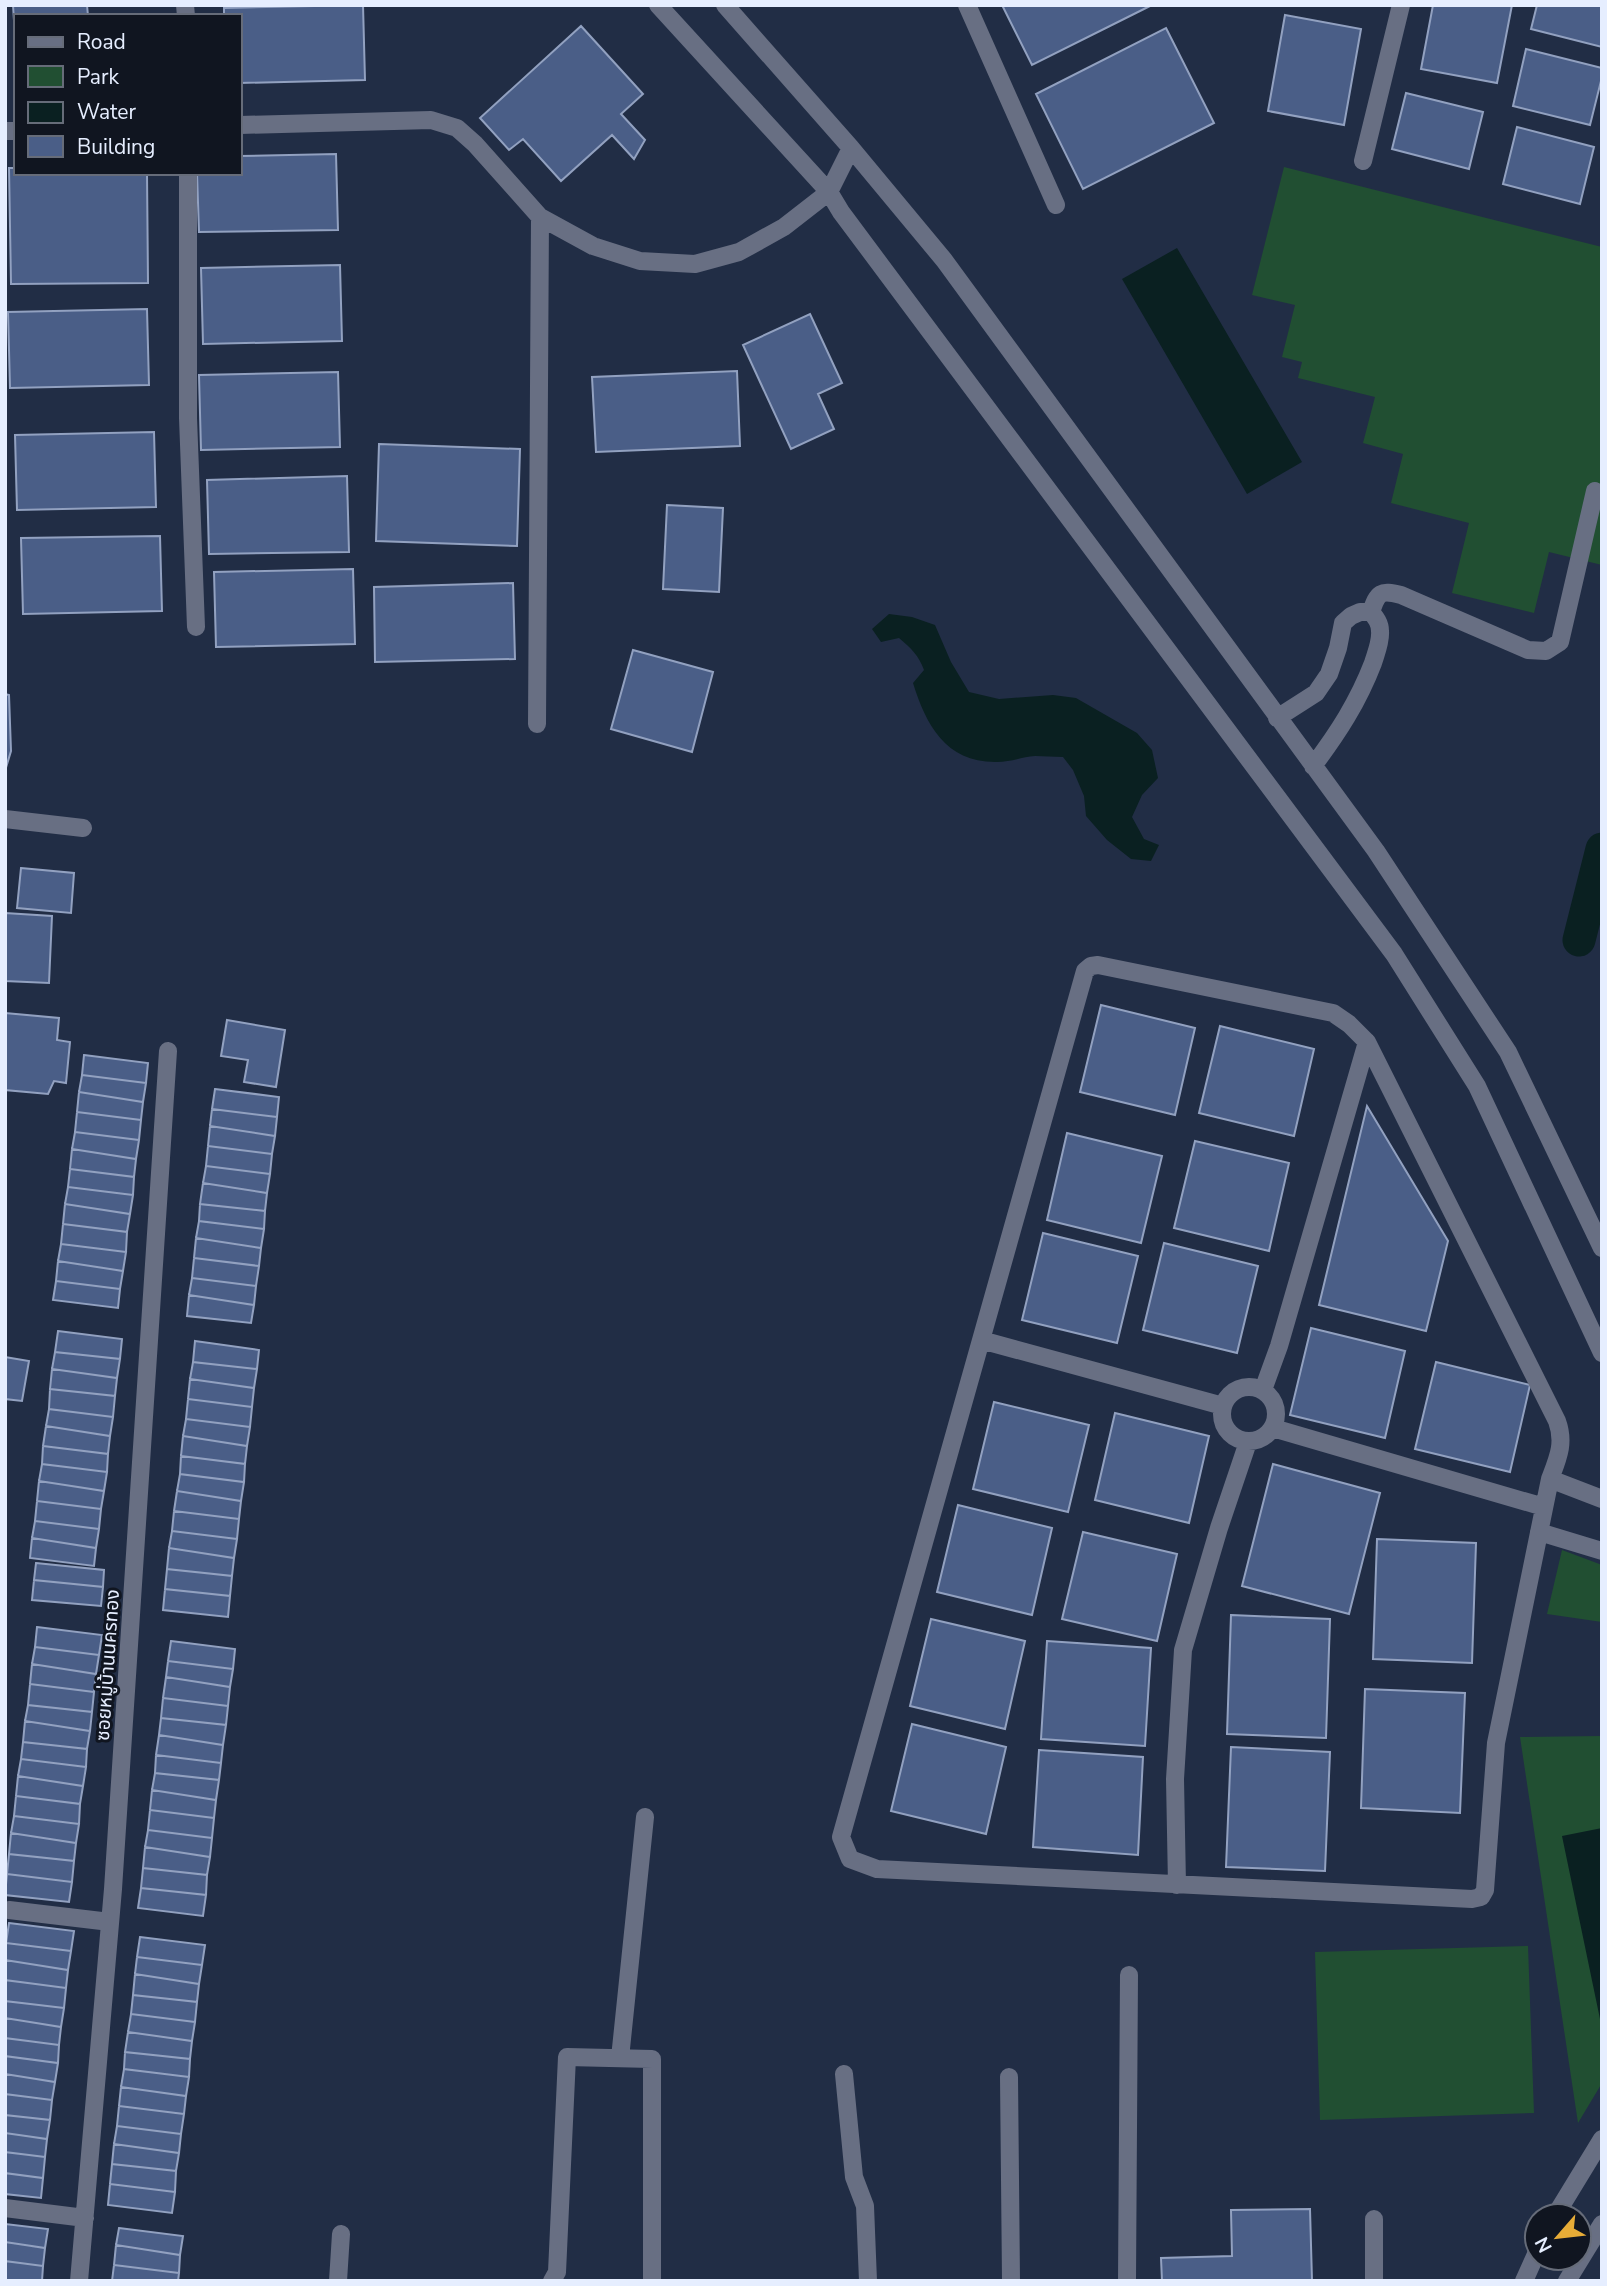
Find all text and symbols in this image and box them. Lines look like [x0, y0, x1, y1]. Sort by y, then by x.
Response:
legend [14, 14, 242, 175]
text: Road [77, 28, 126, 56]
text: Park [77, 63, 119, 91]
text: Water [77, 98, 136, 126]
text: Building [77, 133, 155, 161]
street label: ซอยหมู่บ้านนครทอง [90, 1589, 126, 1742]
north arrow [1523, 2202, 1593, 2272]
text: N [1529, 2232, 1559, 2257]

